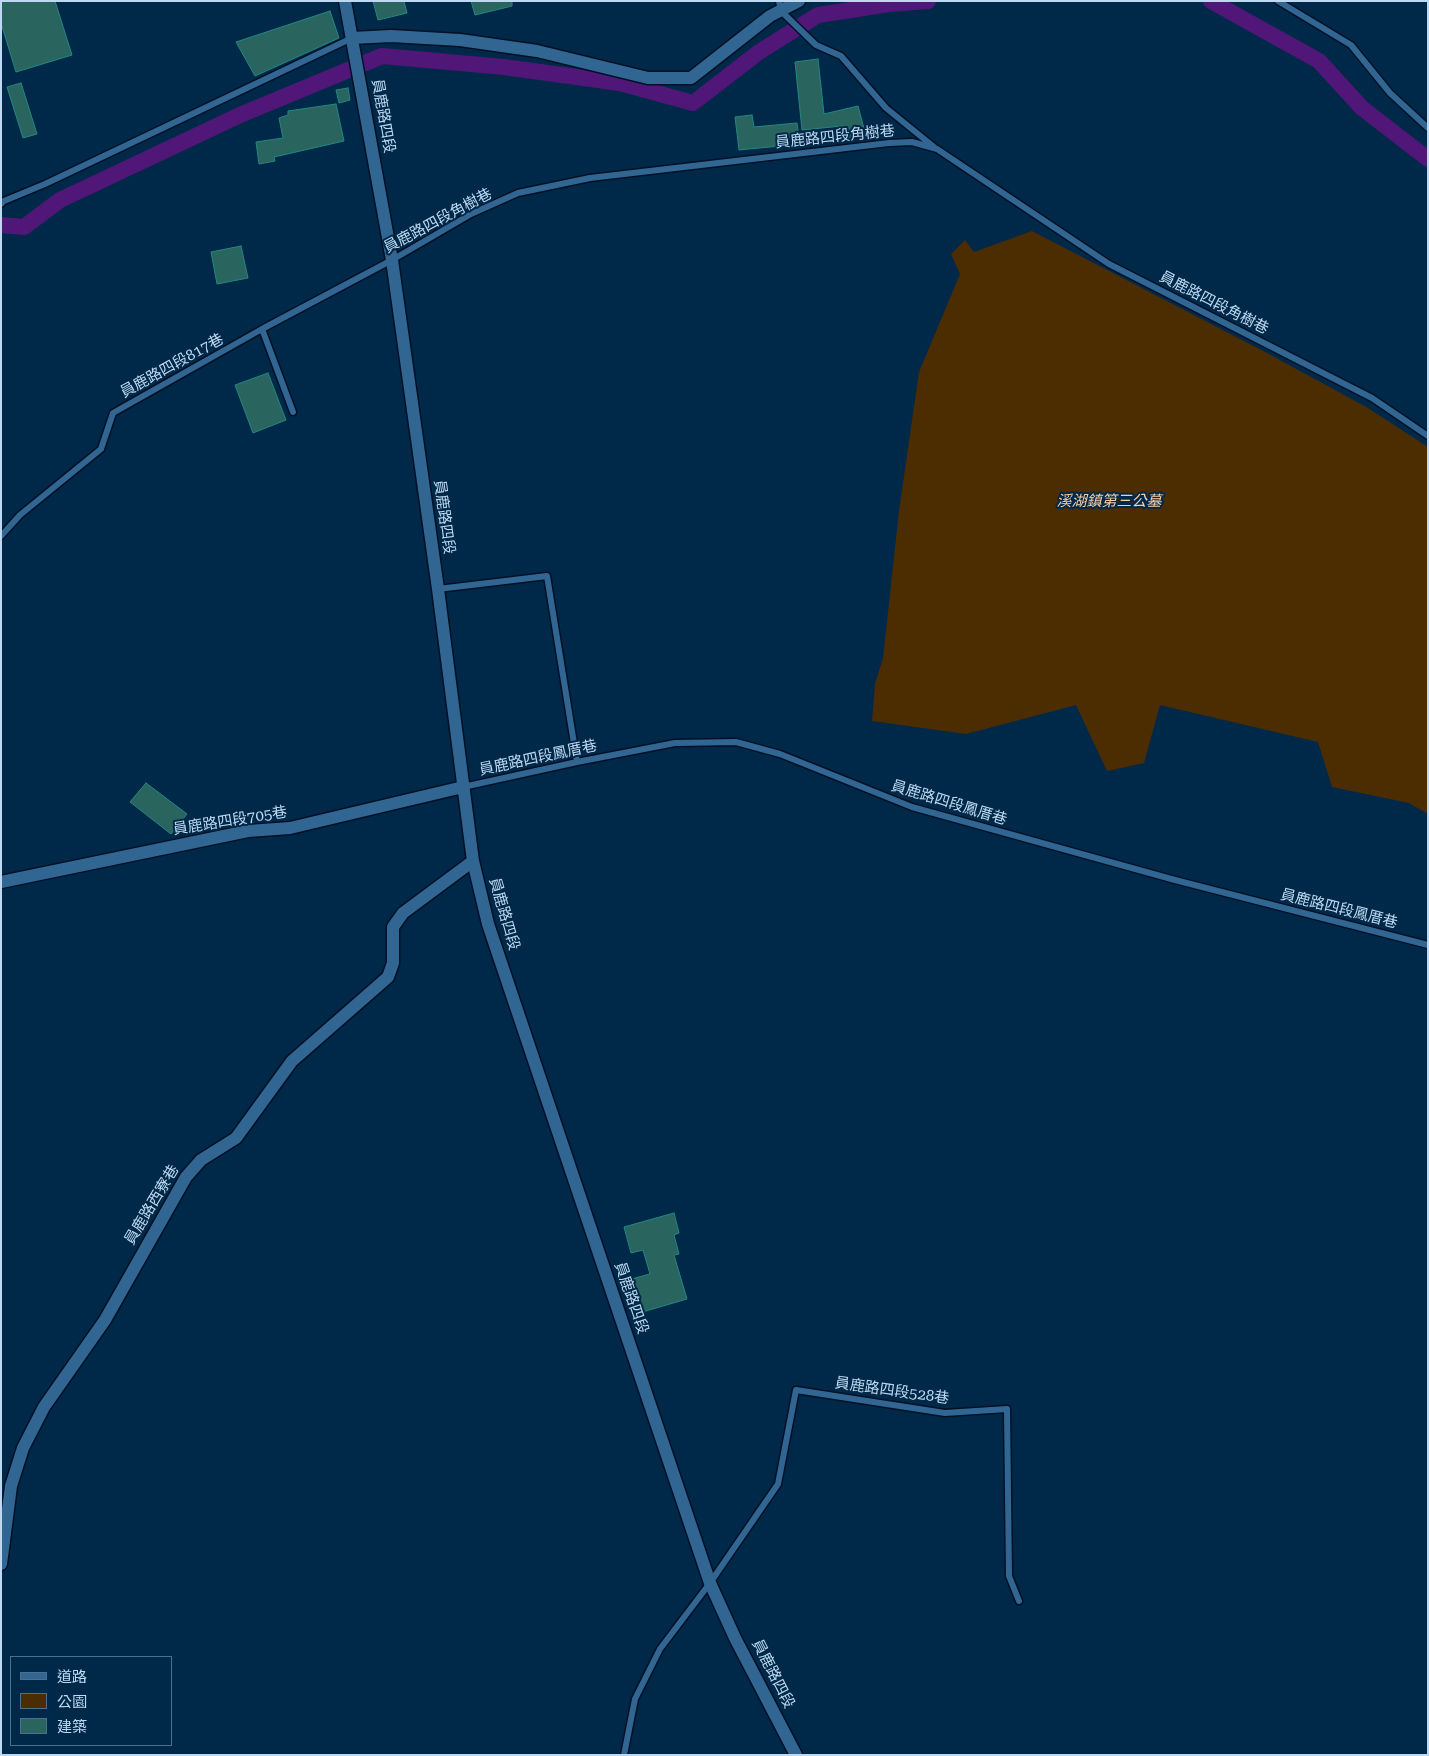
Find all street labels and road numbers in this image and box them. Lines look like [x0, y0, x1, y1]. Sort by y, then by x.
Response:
street label: 員鹿路四段 [368, 78, 398, 154]
street label: 員鹿路四段角樹巷 [774, 122, 896, 152]
street label: 員鹿路四段角樹巷 [381, 185, 495, 257]
street label: 員鹿路四段角樹巷 [1156, 268, 1272, 338]
street label: 員鹿路四段817巷 [117, 330, 227, 402]
street label: 員鹿路四段 [430, 479, 458, 555]
street label: 員鹿路四段鳳厝巷 [477, 737, 599, 779]
street label: 員鹿路四段鳳厝巷 [889, 777, 1009, 829]
street label: 員鹿路四段705巷 [172, 803, 288, 839]
street label: 員鹿路四段 [485, 875, 523, 953]
street label: 員鹿路四段鳳厝巷 [1279, 886, 1399, 932]
street label: 員鹿路西寮巷 [121, 1162, 183, 1248]
street label: 員鹿路四段 [610, 1260, 652, 1336]
street label: 員鹿路四段528巷 [834, 1374, 950, 1408]
street label: 員鹿路四段 [748, 1637, 798, 1711]

